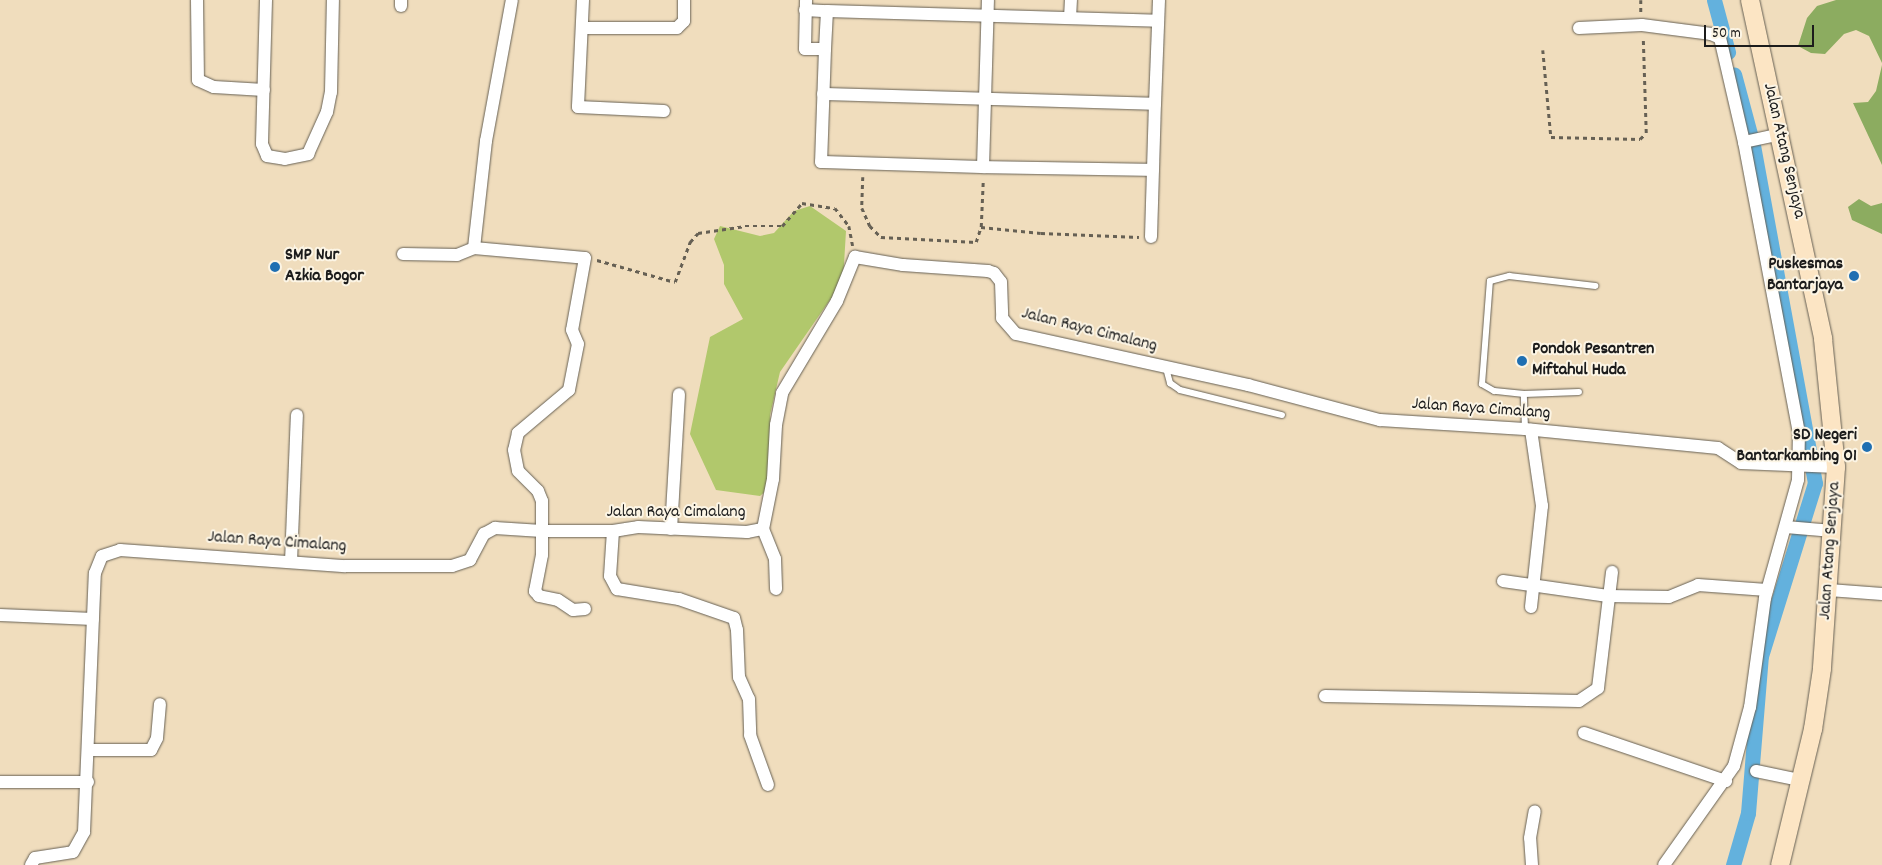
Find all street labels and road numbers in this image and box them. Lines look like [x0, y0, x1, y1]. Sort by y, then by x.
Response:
street label: Jalan Atang Senjaya [1757, 81, 1809, 221]
street label: Jalan Raya Cimalang [1019, 304, 1159, 358]
street label: Jalan Raya Cimalang [1411, 394, 1551, 426]
street label: Jalan Atang Senjaya [1815, 481, 1847, 621]
street label: Jalan Raya Cimalang [606, 502, 746, 524]
street label: Jalan Raya Cimalang [207, 527, 347, 559]

